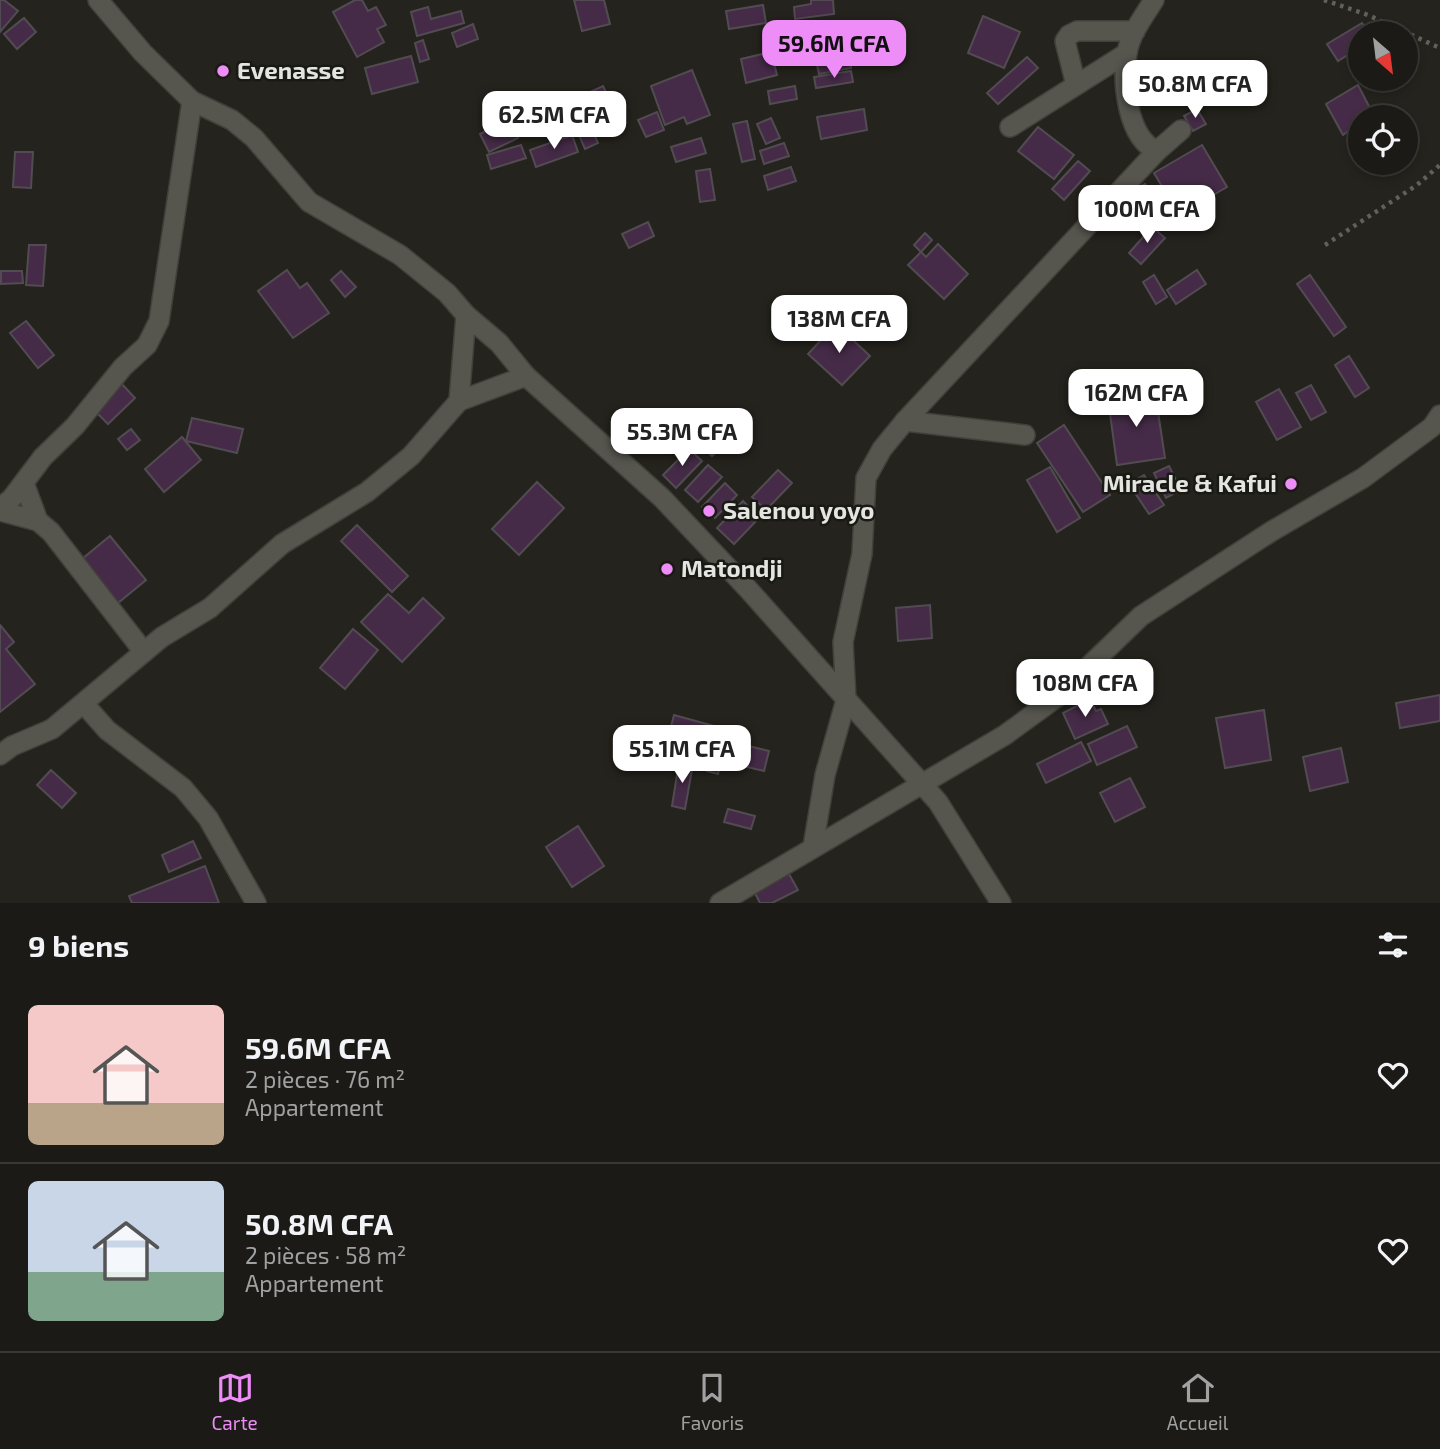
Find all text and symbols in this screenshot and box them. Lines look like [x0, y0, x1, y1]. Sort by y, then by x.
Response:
pin: 59.6M CFA [754, 20, 914, 80]
north arrow [1348, 21, 1418, 91]
map controls [1348, 21, 1418, 175]
text: 59.6M CFA [778, 29, 890, 57]
place label: Evenasse [237, 55, 345, 84]
pin: 50.8M CFA [1115, 60, 1275, 120]
marker: Evenasse [215, 63, 231, 79]
text: 50.8M CFA [1138, 69, 1252, 97]
pin: 62.5M CFA [474, 92, 634, 151]
text: 62.5M CFA [498, 100, 610, 128]
button: locate [1348, 105, 1418, 175]
pin: 100M CFA [1075, 186, 1219, 245]
text: 100M CFA [1094, 194, 1200, 222]
pin: 138M CFA [767, 296, 911, 355]
text: 138M CFA [787, 304, 891, 332]
pin: 162M CFA [1064, 370, 1208, 429]
text: 162M CFA [1084, 378, 1188, 406]
pin: 55.3M CFA [602, 408, 762, 468]
text: 55.3M CFA [627, 417, 737, 445]
place label: Miracle & Kafui [1103, 468, 1277, 497]
marker: Miracle & Kafui [1283, 476, 1299, 492]
place label: Salenou yoyo [723, 495, 874, 524]
marker: Salenou yoyo [701, 503, 717, 519]
place label: Matondji [681, 553, 783, 582]
marker: Matondji [659, 561, 675, 577]
pin: 108M CFA [1013, 660, 1157, 719]
text: 108M CFA [1032, 668, 1138, 696]
pin: 55.1M CFA [602, 726, 762, 785]
text: 55.1M CFA [629, 734, 735, 762]
icon: filters [1374, 926, 1412, 964]
text: 9 biens [28, 927, 129, 963]
text: 59.6M CFA [245, 1029, 391, 1065]
icon: home [84, 1033, 168, 1117]
icon: heart [1374, 1056, 1412, 1094]
text: 2 pièces · 76 m² [245, 1065, 405, 1093]
text: Appartement [245, 1093, 384, 1121]
text: 50.8M CFA [245, 1205, 393, 1241]
icon: home [84, 1209, 168, 1293]
icon: heart [1374, 1232, 1412, 1270]
text: 2 pièces · 58 m² [245, 1241, 406, 1269]
text: Appartement [245, 1269, 384, 1297]
tab: Carte [212, 1369, 258, 1434]
tab: Favoris [681, 1369, 744, 1434]
tab: Accueil [1167, 1369, 1228, 1434]

